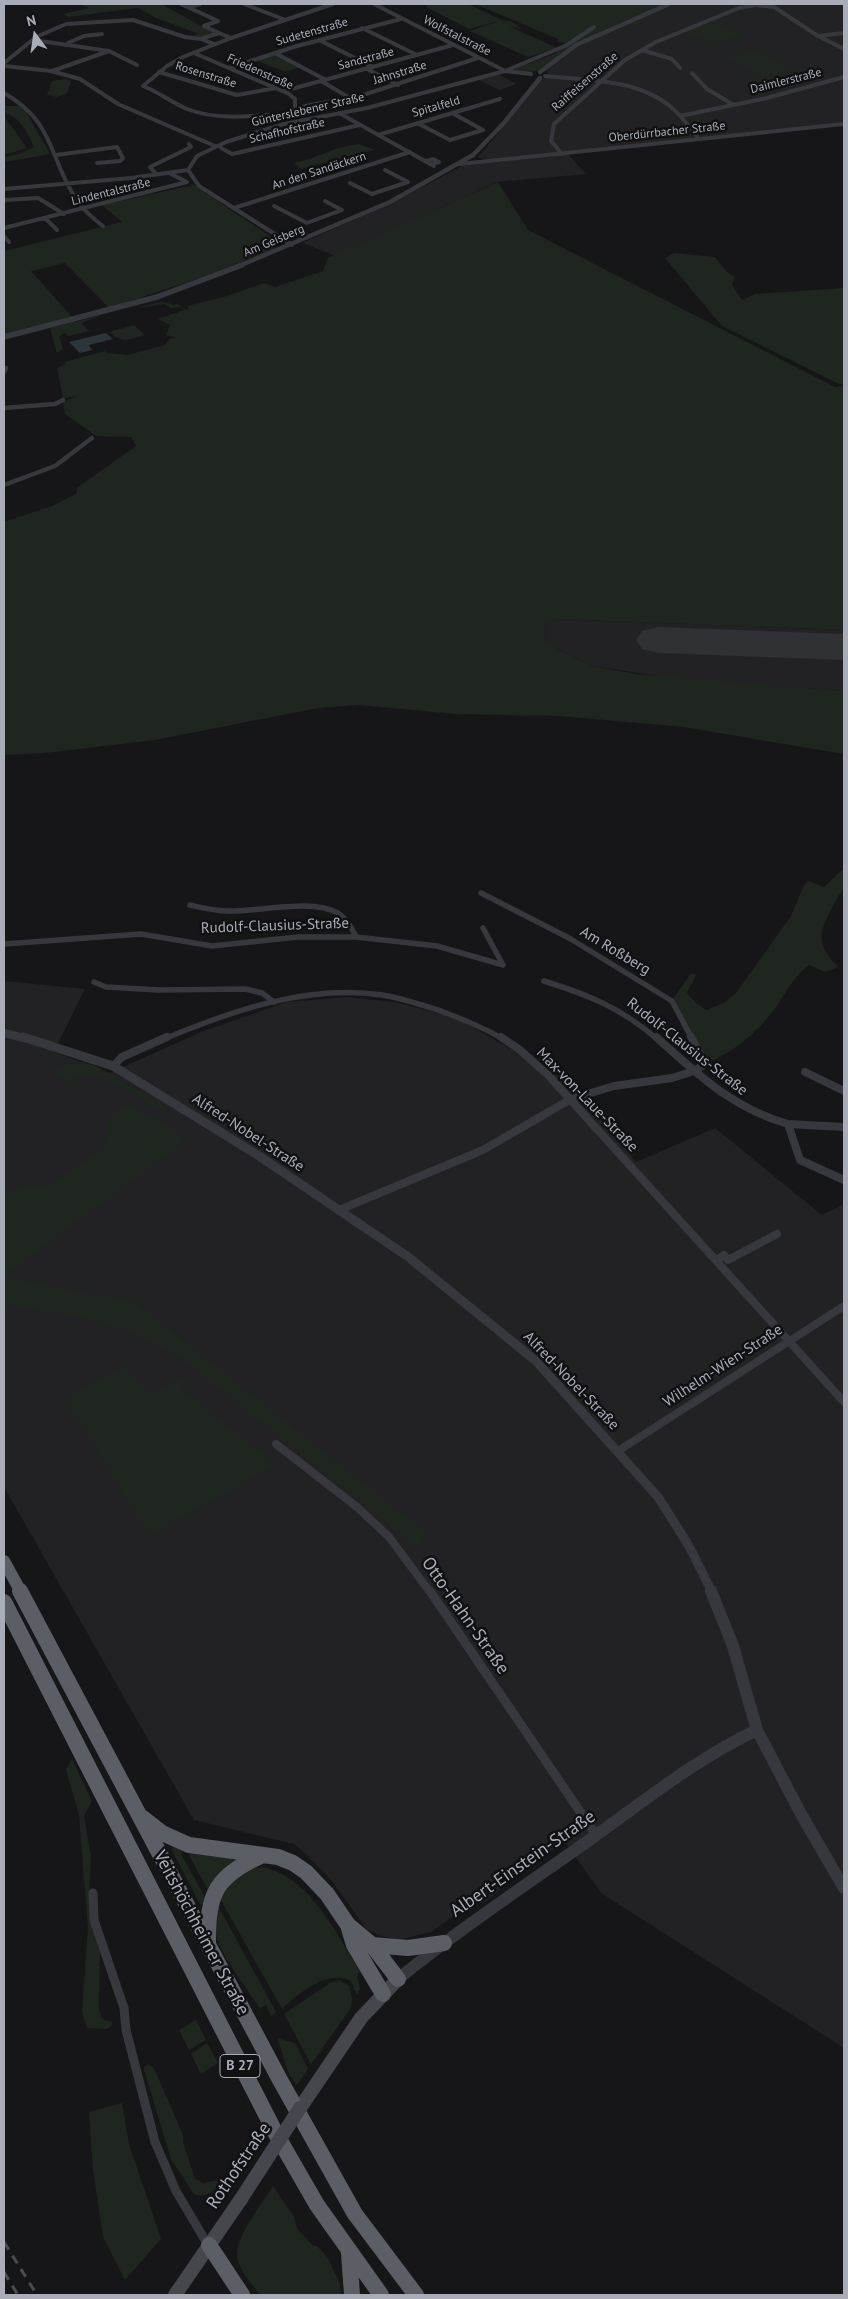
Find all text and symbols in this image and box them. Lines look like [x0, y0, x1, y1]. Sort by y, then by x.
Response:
north arrow [10, 10, 60, 60]
text: N [25, 11, 38, 30]
street label: Wolfstalstraße [421, 13, 493, 59]
street label: Sudetenstraße [274, 15, 350, 49]
street label: Sandstraße [336, 45, 396, 73]
street label: Raiffeisenstraße [549, 49, 621, 115]
street label: Friedenstraße [225, 51, 295, 93]
street label: Jahnstraße [372, 58, 428, 88]
street label: Rosenstraße [174, 59, 238, 91]
street label: Daimlerstraße [749, 65, 823, 97]
street label: Günterslebener Straße [250, 90, 366, 130]
street label: Spitalfeld [410, 93, 462, 121]
street label: Schafhofstraße [248, 115, 326, 147]
street label: Oberdürrbacher Straße [608, 119, 726, 145]
street label: An den Sandäckern [270, 149, 368, 193]
street label: Lindentalstraße [70, 175, 152, 209]
street label: Am Geisberg [241, 222, 307, 260]
street label: Rudolf-Clausius-Straße [201, 914, 349, 938]
street label: Am Roßberg [577, 923, 653, 979]
street label: Rudolf-Clausius-Straße [623, 994, 751, 1100]
street label: Max-von-Laue-Straße [532, 1044, 642, 1156]
street label: Alfred-Nobel-Straße [189, 1090, 307, 1176]
street label: Wilhelm-Wien-Straße [660, 1321, 786, 1411]
street label: Alfred-Nobel-Straße [519, 1328, 623, 1434]
street label: Otto-Hahn-Straße [417, 1553, 513, 1679]
street label: Albert-Einstein-Straße [446, 1806, 600, 1922]
street label: Veitshöchheimer Straße [148, 1847, 254, 2019]
road number: B 27 [220, 2054, 260, 2078]
street label: Rothofstraße [202, 2119, 276, 2213]

